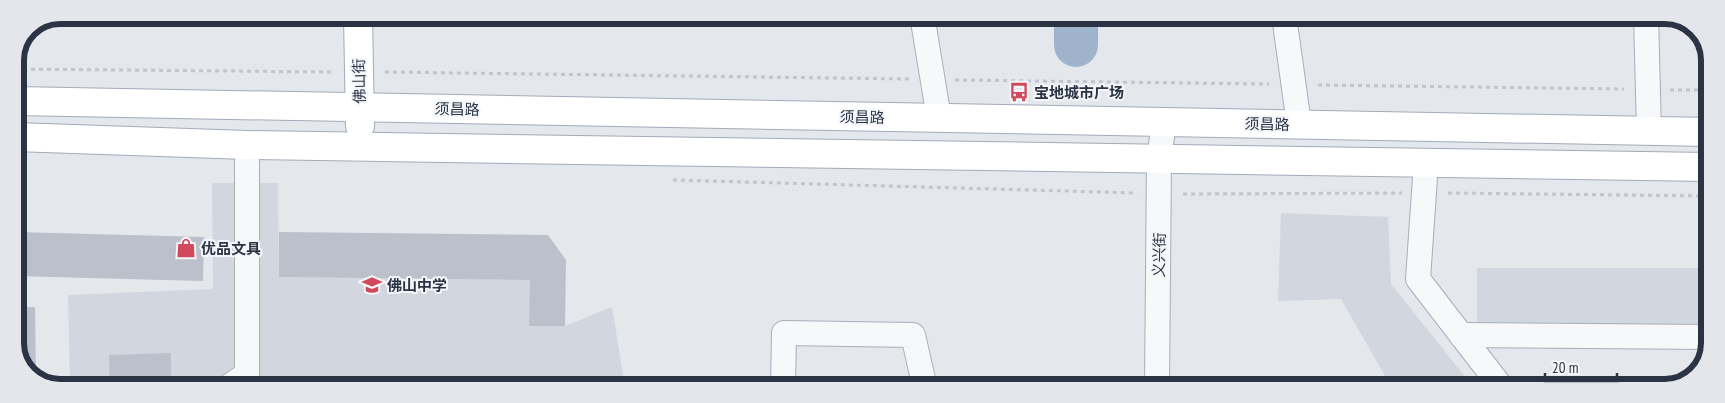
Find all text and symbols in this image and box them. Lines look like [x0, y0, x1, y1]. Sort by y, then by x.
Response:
street label: 佛山街 [349, 58, 369, 104]
bus stop icon: 宝地城市广场 [1008, 81, 1030, 103]
place label: 宝地城市广场 [1034, 83, 1124, 102]
street label: 须昌路 [434, 99, 480, 119]
street label: 须昌路 [839, 107, 885, 127]
street label: 须昌路 [1244, 114, 1290, 134]
street label: 义兴街 [1149, 232, 1169, 278]
shop icon: 优品文具 [175, 237, 197, 259]
place label: 优品文具 [201, 239, 261, 258]
school or university icon: 佛山中学 [361, 274, 383, 296]
place label: 佛山中学 [387, 276, 447, 295]
scale bar [1545, 350, 1618, 382]
text: 20 m [1552, 358, 1578, 377]

